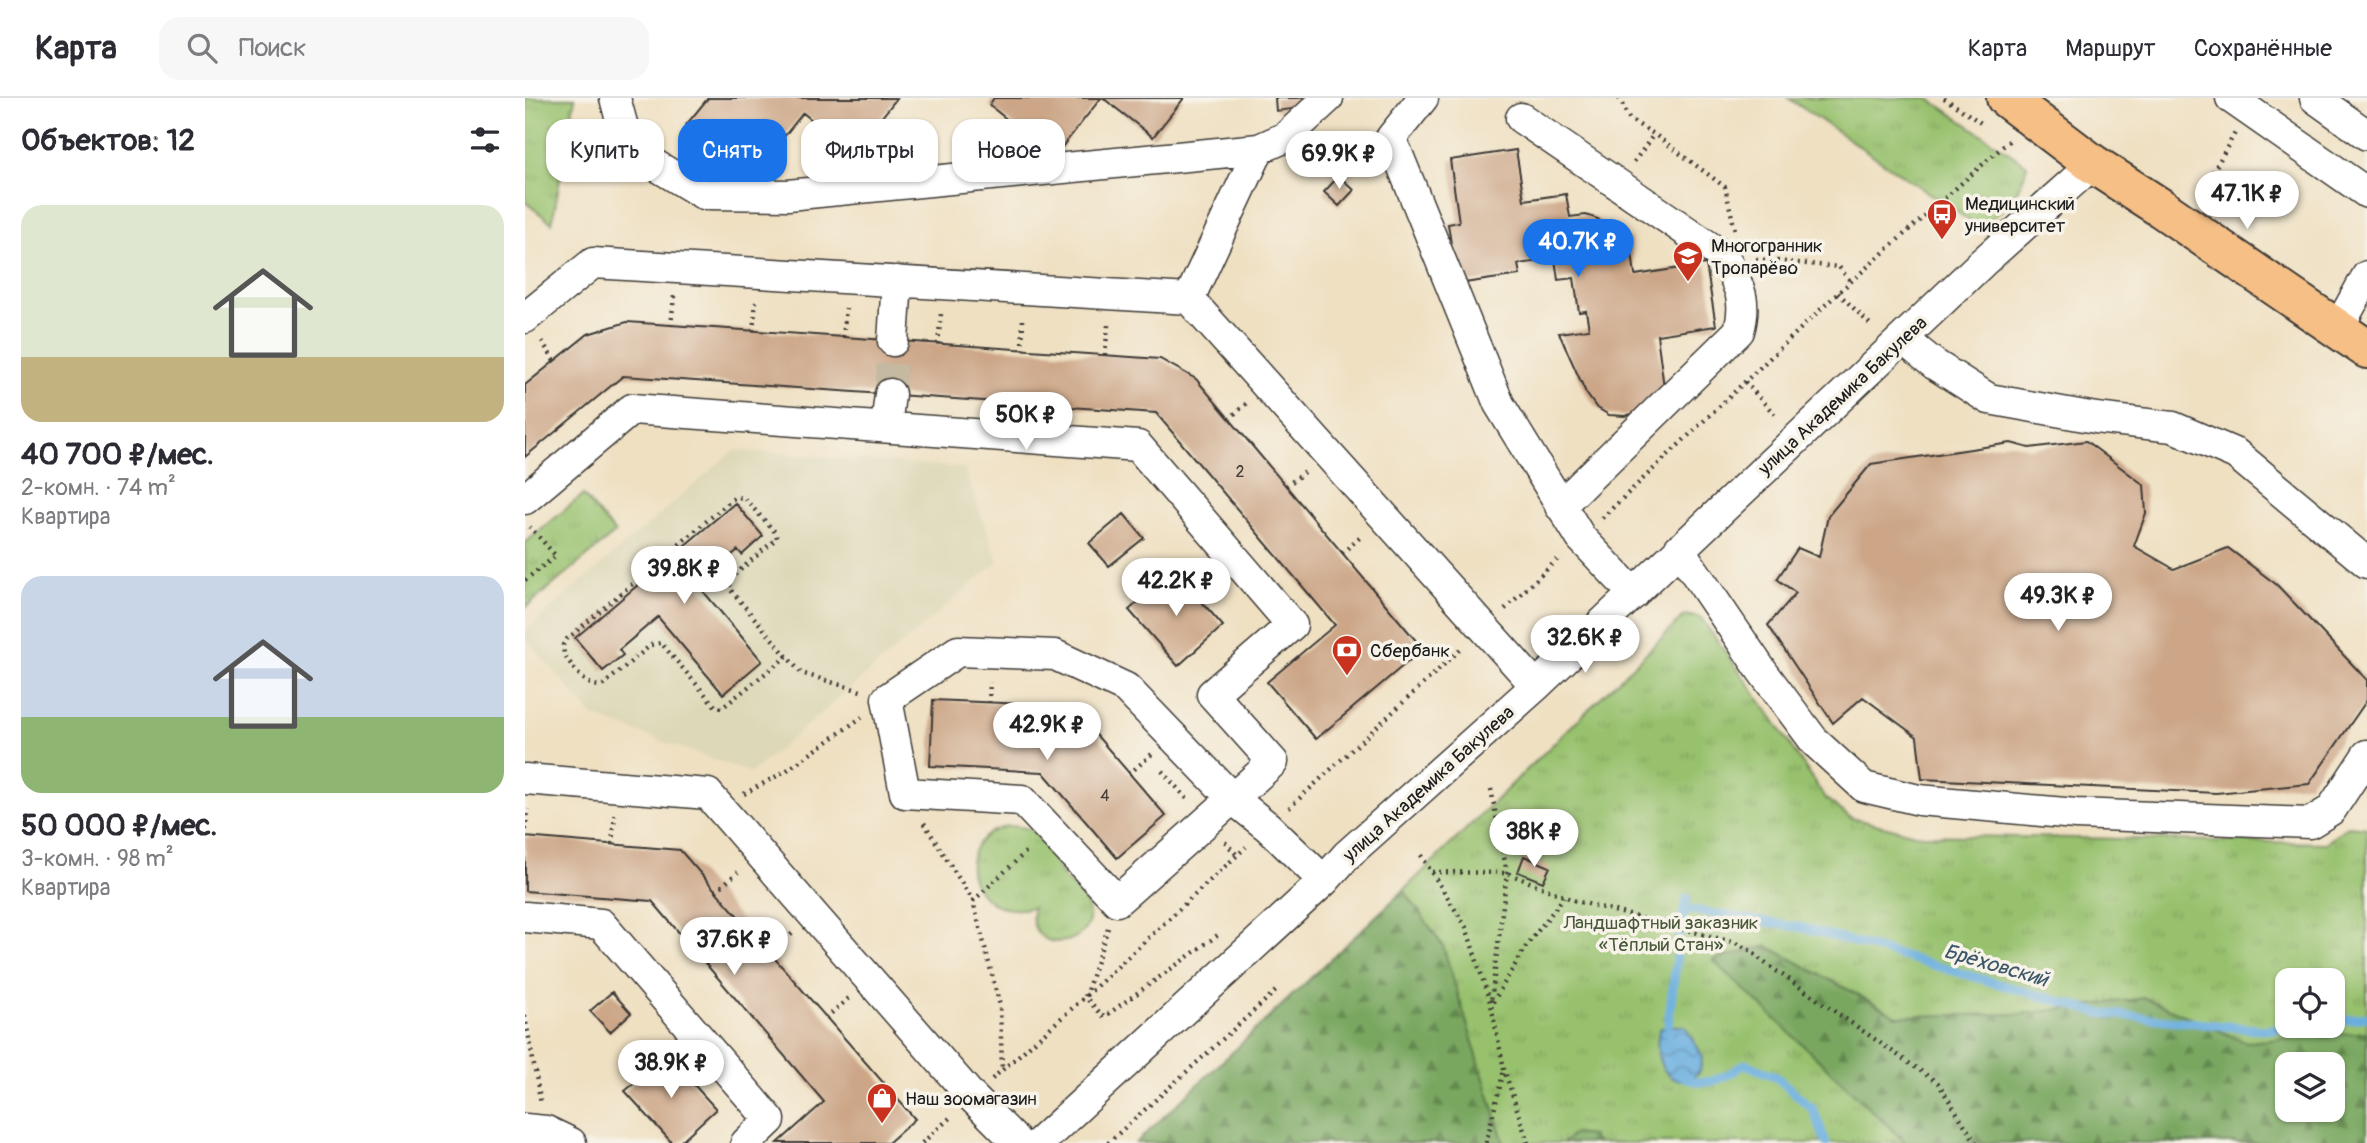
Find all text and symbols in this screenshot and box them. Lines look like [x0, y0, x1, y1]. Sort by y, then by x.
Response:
search box [159, 17, 649, 80]
text: Карта [35, 28, 117, 69]
icon: search [183, 29, 221, 67]
text: Поиск [239, 32, 307, 64]
text: Карта [1968, 34, 2027, 63]
text: Маршрут [2065, 34, 2156, 63]
text: Сохранённые [2194, 34, 2332, 63]
chip: Купить [546, 119, 664, 182]
chip: Снять [678, 119, 787, 182]
chip: Фильтры [801, 119, 938, 182]
chip: Новое [952, 119, 1065, 182]
icon: filters [466, 121, 504, 159]
text: Объектов: 12 [21, 122, 195, 159]
pin: 69.9K ₽ [1274, 132, 1404, 191]
text: 69.9K ₽ [1302, 139, 1376, 168]
pin: 47.1K ₽ [2182, 172, 2312, 231]
text: 47.1K ₽ [2211, 179, 2283, 208]
place label: Медицинский университет [1964, 192, 2075, 238]
bus stop icon: Медицинский университет [1925, 197, 1959, 241]
pin: 40.7K ₽ [1513, 220, 1643, 279]
text: 40.7K ₽ [1539, 227, 1617, 256]
place label: Многогранник Тропарёво [1711, 234, 1823, 280]
school or university icon: Многогранник Тропарёво [1671, 239, 1705, 283]
icon: home [200, 250, 326, 376]
street label: улица Академика Бакулева [1752, 311, 1932, 481]
pin: 50K ₽ [977, 392, 1075, 452]
text: 50K ₽ [996, 400, 1056, 429]
text: 40 700 ₽/мес. [21, 436, 214, 473]
house number: 2 [1236, 462, 1245, 482]
text: 2-комн. · 74 m² [21, 473, 176, 502]
text: Квартира [21, 502, 110, 531]
pin: 39.8K ₽ [619, 546, 749, 606]
text: 39.8K ₽ [647, 554, 721, 583]
pin: 42.2K ₽ [1111, 559, 1241, 618]
text: 42.2K ₽ [1138, 566, 1214, 595]
pin: 49.3K ₽ [1993, 574, 2123, 633]
text: 49.3K ₽ [2020, 581, 2096, 610]
pin: 32.6K ₽ [1520, 616, 1650, 675]
icon: home [200, 621, 326, 747]
text: 32.6K ₽ [1547, 623, 1623, 652]
bank icon: Сбербанк [1330, 633, 1364, 677]
place label: Сбербанк [1370, 639, 1450, 663]
street label: улица Академика Бакулева [1337, 700, 1520, 868]
pin: 42.9K ₽ [982, 702, 1112, 762]
text: 42.9K ₽ [1009, 710, 1085, 739]
house number: 4 [1100, 786, 1110, 806]
text: 50 000 ₽/мес. [21, 807, 217, 844]
pin: 38K ₽ [1485, 810, 1583, 869]
text: 38K ₽ [1505, 817, 1563, 846]
text: 3-комн. · 98 m² [21, 844, 174, 873]
text: Квартира [21, 873, 110, 902]
park label: Ландшафтный заказник «Тёплый Стан» [1563, 911, 1759, 957]
pin: 37.6K ₽ [669, 918, 799, 977]
text: 37.6K ₽ [696, 925, 772, 954]
water label: Брёховский [1941, 938, 2053, 994]
map controls [2275, 968, 2345, 1122]
button: locate [2275, 968, 2345, 1038]
pin: 38.9K ₽ [606, 1040, 736, 1100]
text: 38.9K ₽ [634, 1048, 708, 1077]
button: layers [2275, 1052, 2345, 1122]
shop icon: Наш зоомагазин [865, 1081, 899, 1125]
place label: Наш зоомагазин [905, 1087, 1037, 1111]

